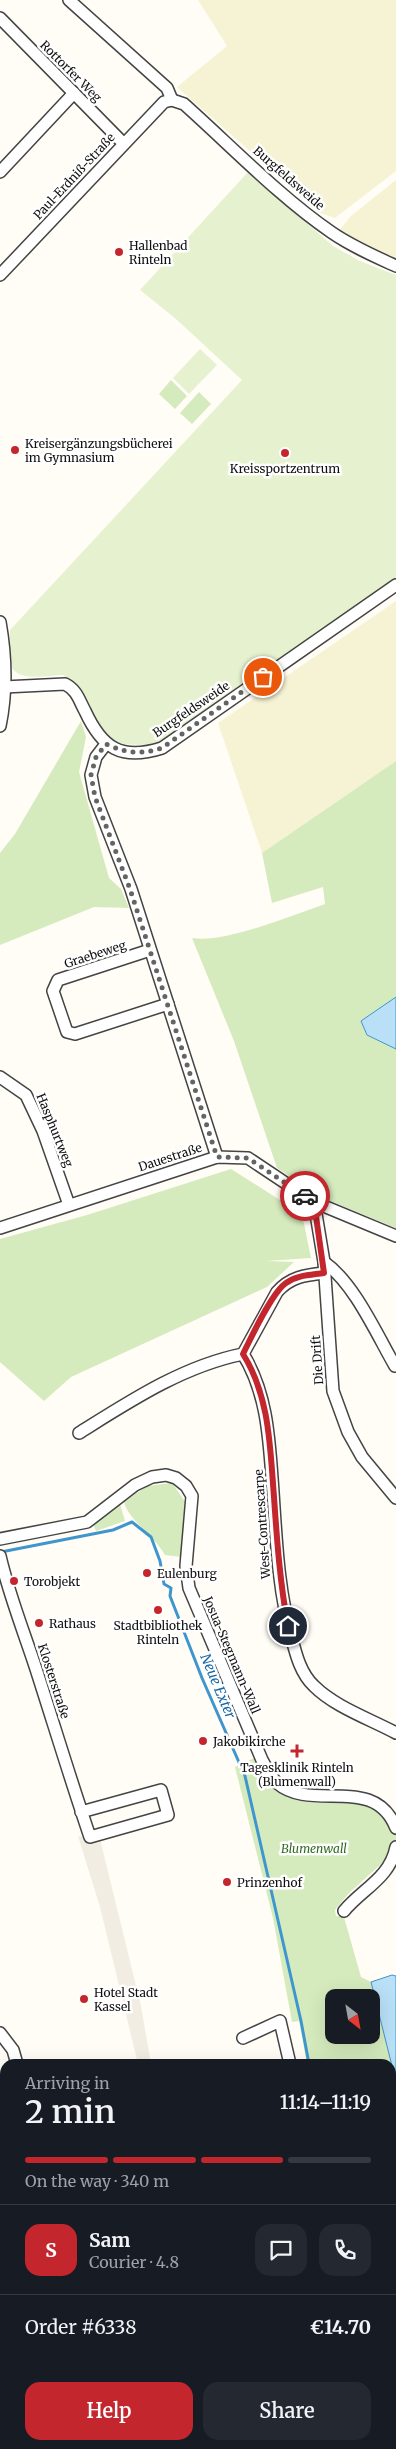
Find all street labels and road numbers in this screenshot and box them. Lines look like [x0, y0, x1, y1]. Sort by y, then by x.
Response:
street label: Rottorfer Weg [37, 37, 105, 105]
street label: Paul-Erdniß-Straße [30, 130, 118, 222]
street label: Burgfeldsweide [250, 143, 328, 213]
street label: Burgfeldsweide [150, 678, 232, 740]
street label: Graebeweg [62, 937, 128, 971]
street label: Hasphurtweg [33, 1091, 77, 1170]
street label: Dauestraße [136, 1140, 204, 1174]
street label: Die Drift [308, 1334, 326, 1385]
street label: West-Contrescarpe [251, 1469, 273, 1580]
street label: Josua-Stegmann-Wall [200, 1593, 264, 1716]
street label: Klosterstraße [35, 1642, 73, 1720]

